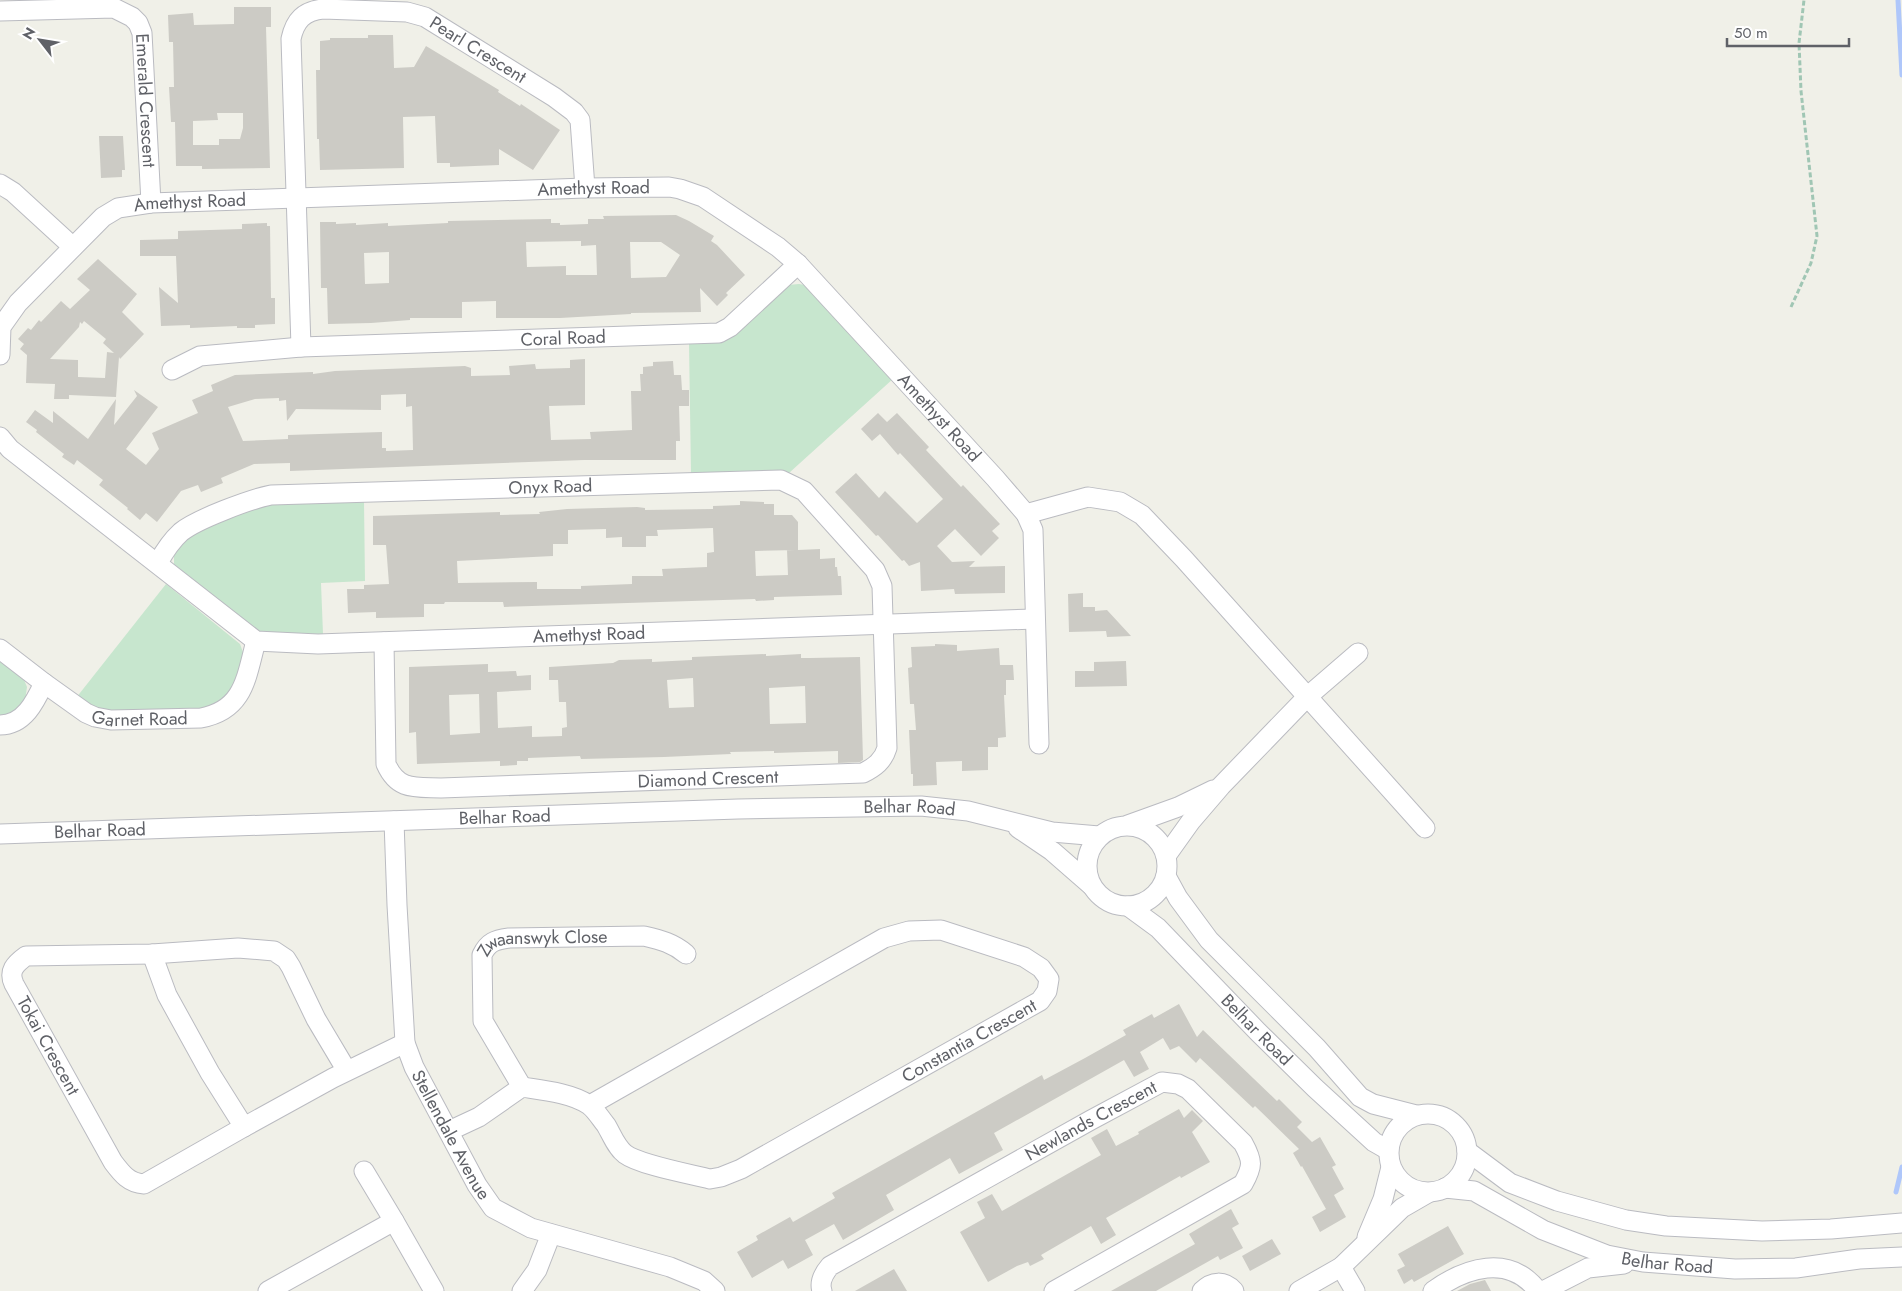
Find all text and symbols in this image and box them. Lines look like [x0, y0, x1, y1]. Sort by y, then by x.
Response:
street label: Pearl Crescent [425, 10, 532, 90]
north arrow [15, 15, 65, 65]
scale bar [1727, 15, 1850, 47]
text: 50 m [1734, 22, 1768, 44]
text: N [17, 23, 40, 43]
street label: Emerald Crescent [129, 33, 162, 169]
street label: Amethyst Road [537, 174, 650, 203]
street label: Amethyst Road [132, 187, 247, 218]
street label: Coral Road [520, 324, 606, 353]
street label: Amethyst Road [892, 367, 987, 468]
street label: Onyx Road [508, 473, 593, 501]
street label: Amethyst Road [532, 620, 646, 649]
street label: Garnet Road [90, 704, 188, 733]
street label: Diamond Crescent [637, 764, 780, 794]
street label: Belhar Road [863, 793, 957, 823]
street label: Belhar Road [458, 802, 551, 831]
street label: Belhar Road [54, 816, 146, 845]
street label: Zwaanswyk Close [471, 924, 608, 961]
street label: Belhar Road [1215, 988, 1298, 1072]
street label: Tokai Crescent [10, 992, 87, 1101]
street label: Constantia Crescent [897, 992, 1042, 1089]
street label: Stellendale Avenue [405, 1065, 497, 1205]
street label: Newlands Crescent [1020, 1074, 1162, 1167]
street label: Belhar Road [1619, 1245, 1714, 1280]

